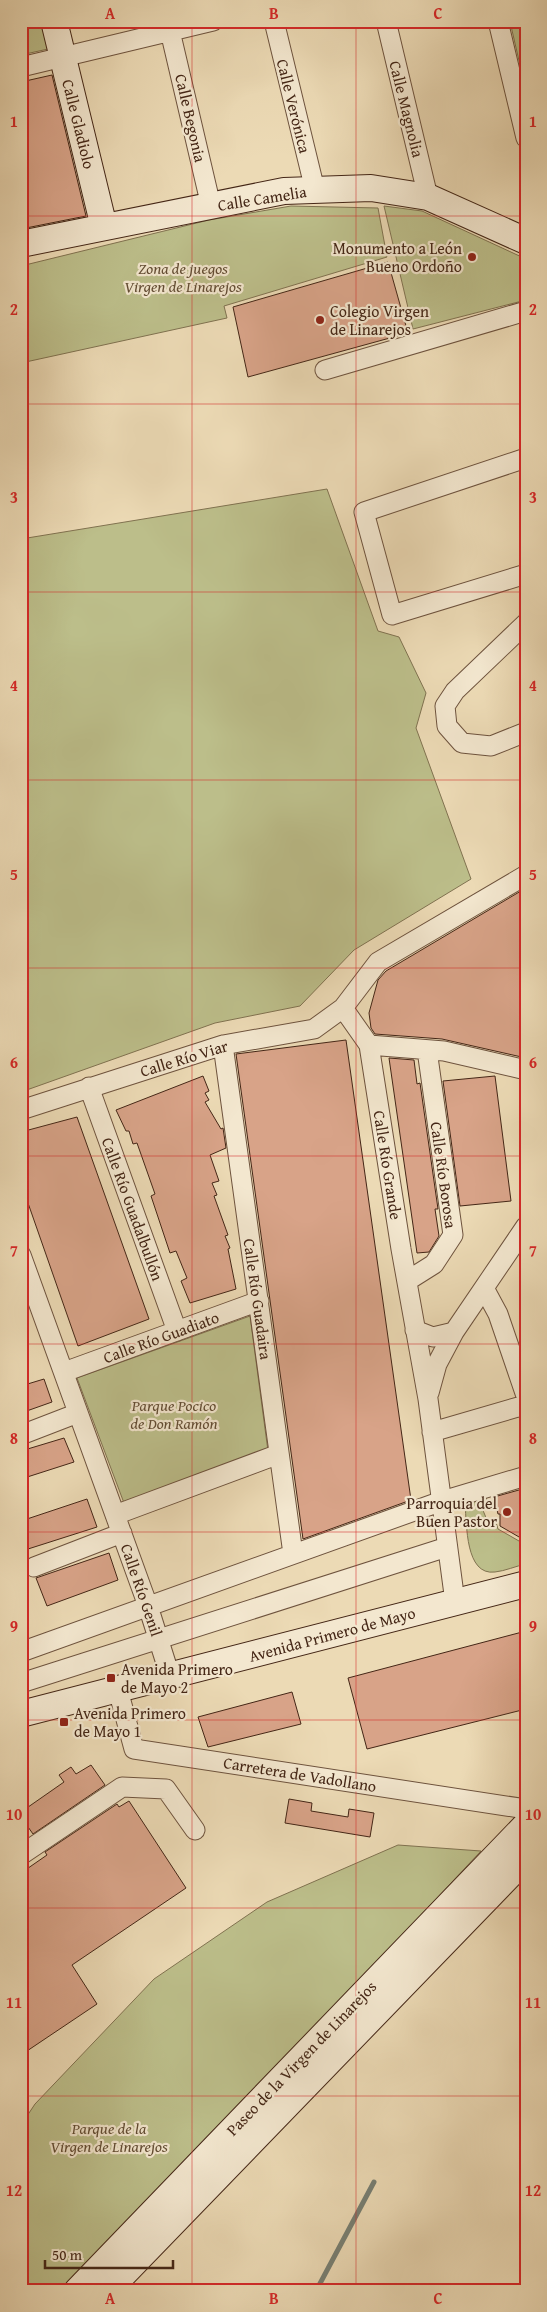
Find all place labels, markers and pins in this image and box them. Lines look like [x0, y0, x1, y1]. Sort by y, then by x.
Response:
place label: Monumento a León Bueno Ordoño [333, 236, 462, 278]
marker: Monumento a León Bueno Ordoño [466, 251, 478, 263]
place label: Colegio Virgen de Linarejos [330, 299, 429, 341]
marker: Colegio Virgen de Linarejos [314, 314, 326, 326]
place label: Parroquia del Buen Pastor [407, 1491, 498, 1533]
marker: Parroquia del Buen Pastor [501, 1506, 513, 1518]
place label: Avenida Primero de Mayo 2 [121, 1657, 233, 1699]
marker: Avenida Primero de Mayo 2 [105, 1672, 117, 1684]
place label: Avenida Primero de Mayo 1 [74, 1701, 186, 1743]
marker: Avenida Primero de Mayo 1 [58, 1716, 70, 1728]

